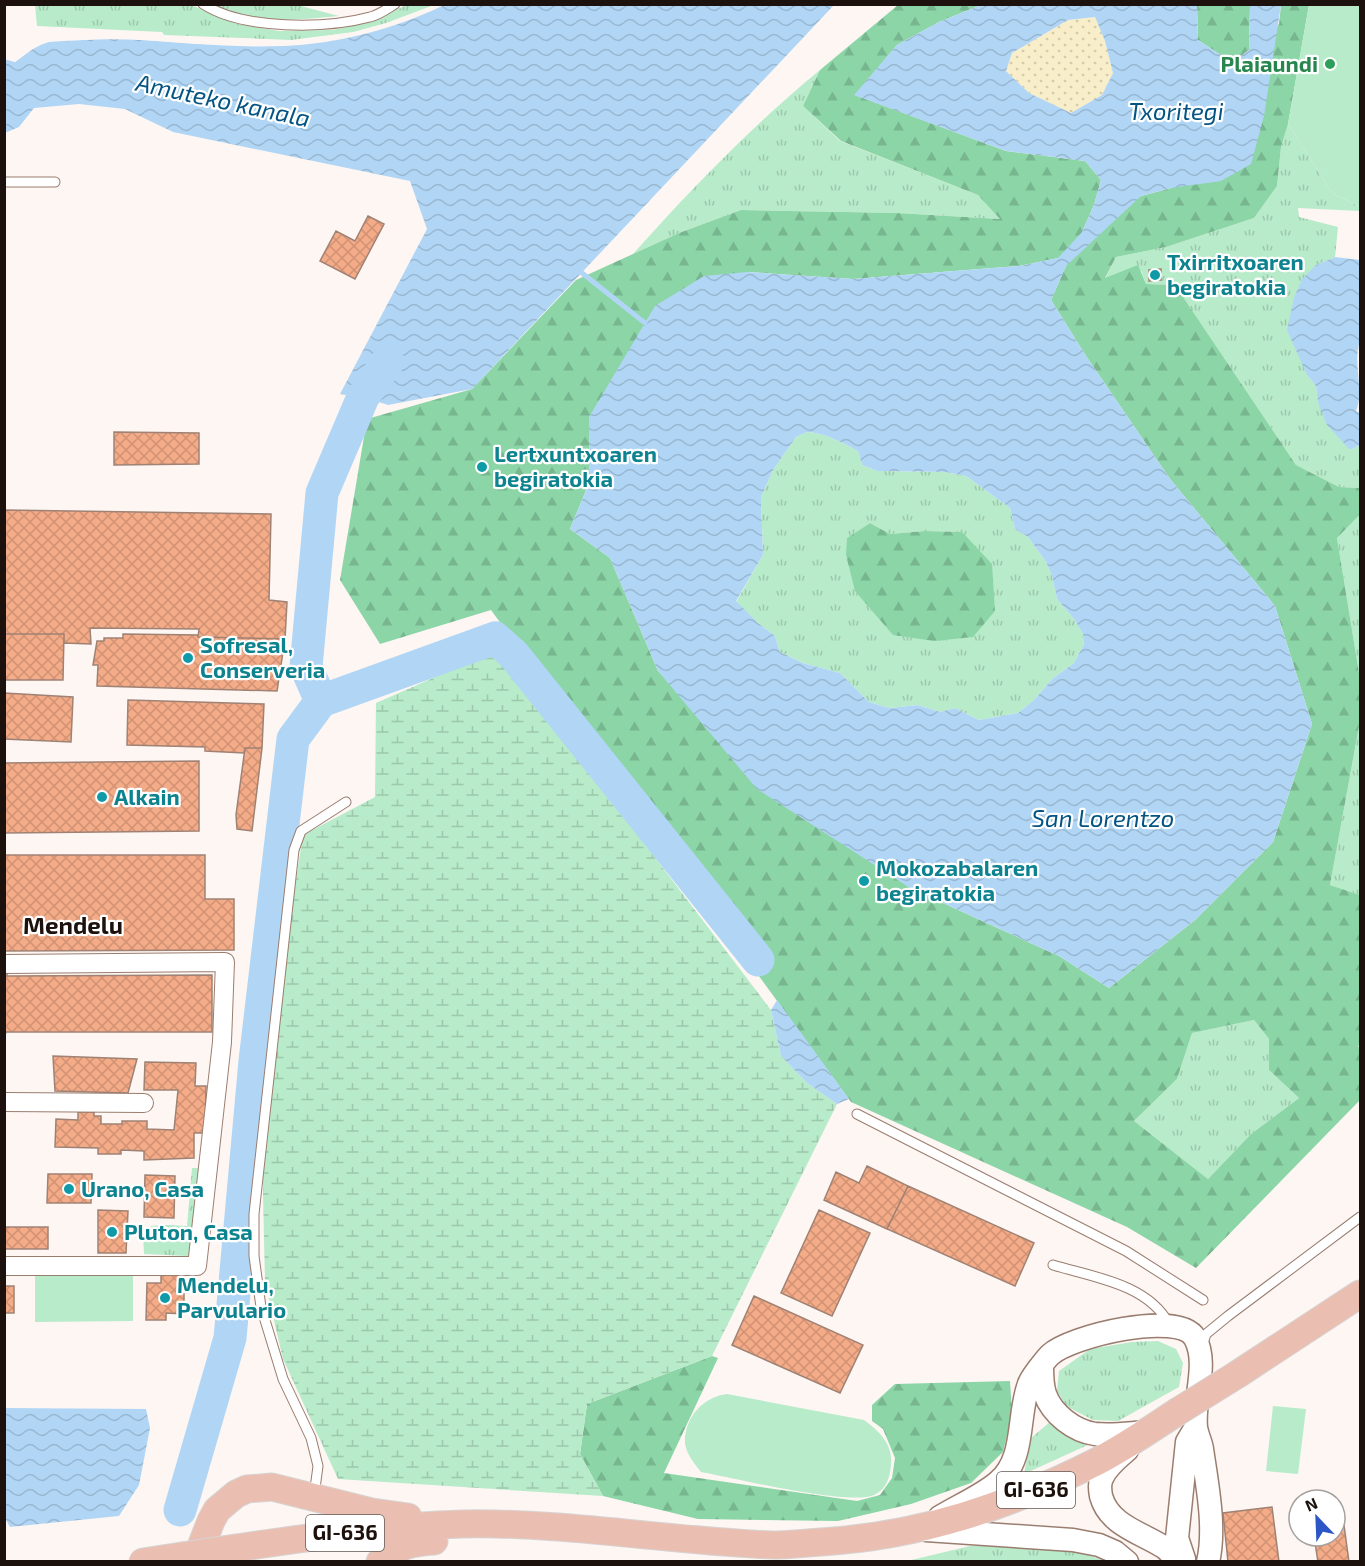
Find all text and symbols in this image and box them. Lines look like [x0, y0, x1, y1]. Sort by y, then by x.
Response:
place label: Plaiaundi [1221, 50, 1318, 76]
marker: Plaiaundi [1323, 57, 1337, 71]
water label: Amuteko kanala [133, 67, 313, 132]
water label: Txoritegi [1128, 96, 1224, 125]
place label: Txirritxoaren begiratokia [1167, 248, 1304, 299]
marker: Txirritxoaren begiratokia [1148, 268, 1162, 282]
place label: Lertxuntxoaren begiratokia [494, 440, 657, 491]
marker: Lertxuntxoaren begiratokia [475, 460, 489, 474]
place label: Sofresal, Conserveria [200, 631, 325, 682]
marker: Sofresal, Conserveria [181, 651, 195, 665]
place label: Alkain [114, 783, 180, 809]
marker: Alkain [95, 790, 109, 804]
water label: San Lorentzo [1032, 803, 1174, 832]
place label: Mokozabalaren begiratokia [876, 854, 1038, 905]
marker: Mokozabalaren begiratokia [857, 874, 871, 888]
district label: Mendelu [23, 910, 123, 939]
place label: Urano, Casa [81, 1175, 204, 1201]
marker: Urano, Casa [62, 1182, 76, 1196]
place label: Pluton, Casa [124, 1218, 253, 1244]
marker: Pluton, Casa [105, 1225, 119, 1239]
place label: Mendelu, Parvulario [177, 1271, 286, 1322]
marker: Mendelu, Parvulario [158, 1291, 172, 1305]
road number: GI-636 [997, 1472, 1075, 1508]
north arrow [1287, 1488, 1347, 1548]
text: N [1302, 1493, 1320, 1515]
road number: GI-636 [306, 1515, 384, 1551]

